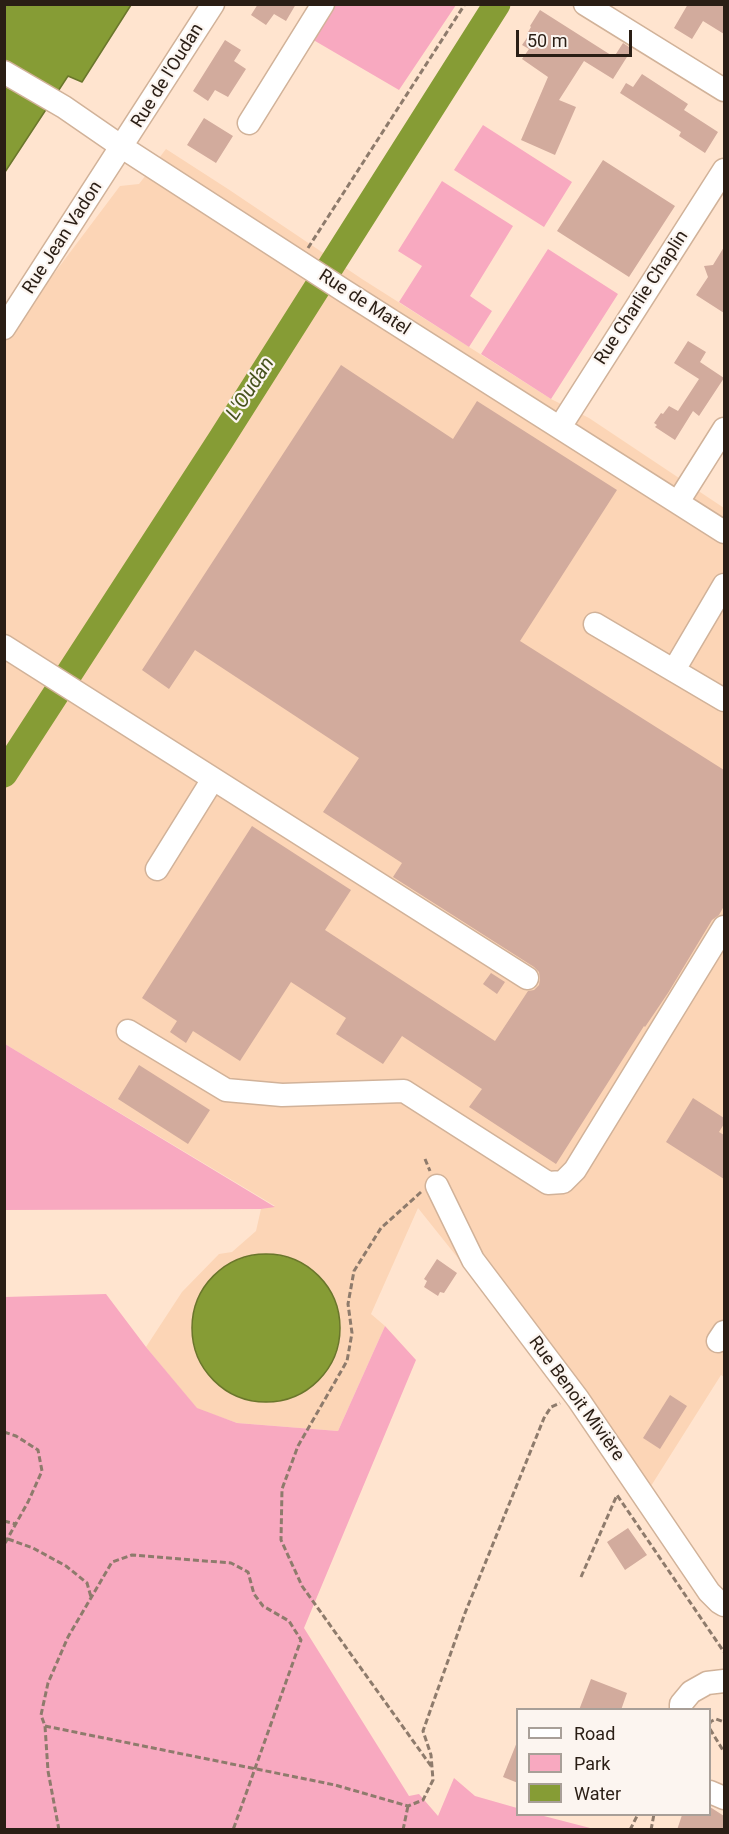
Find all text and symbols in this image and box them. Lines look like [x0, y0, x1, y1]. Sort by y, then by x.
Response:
scale bar [519, 18, 634, 56]
street label: Rue de l'Oudan [127, 20, 209, 132]
text: 50 m [527, 30, 567, 51]
street label: Rue Jean Vadon [19, 178, 107, 298]
street label: Rue Charlie Chaplin [591, 227, 693, 369]
street label: Rue de Matel [314, 265, 414, 341]
water label: L'Oudan [222, 353, 280, 425]
street label: Rue Benoit Mivière [523, 1332, 629, 1466]
legend [516, 1708, 711, 1816]
text: Road [574, 1723, 615, 1744]
text: Park [574, 1753, 610, 1774]
text: Water [574, 1783, 621, 1804]

